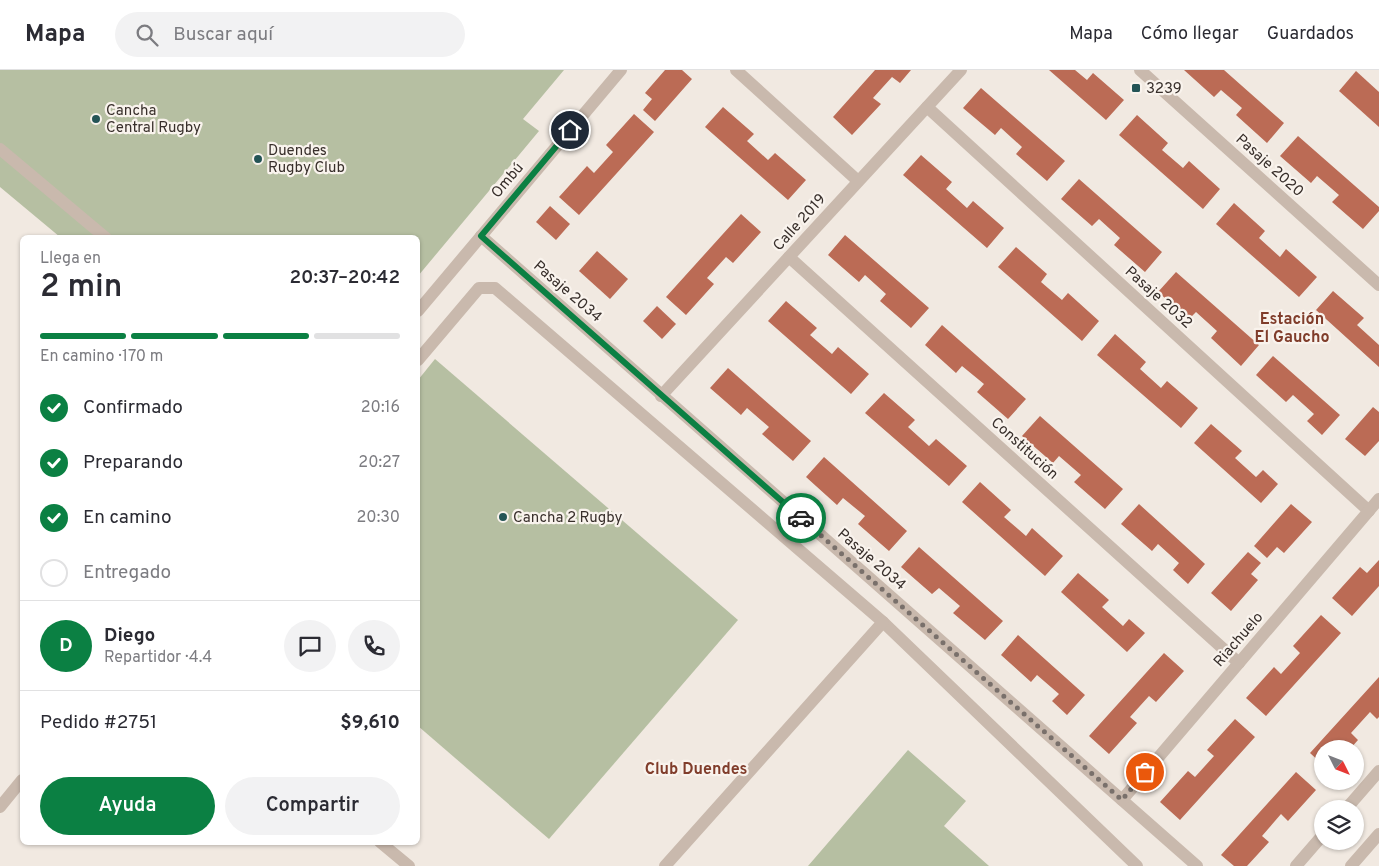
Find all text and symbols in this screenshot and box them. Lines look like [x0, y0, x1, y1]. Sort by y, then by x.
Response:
search box [115, 12, 465, 57]
text: Mapa [25, 20, 85, 50]
icon: search [133, 21, 161, 49]
text: Buscar aquí [173, 23, 273, 47]
text: Mapa [1069, 23, 1113, 46]
text: Cómo llegar [1141, 23, 1239, 46]
text: Guardados [1267, 23, 1354, 46]
place label: 3239 [1146, 80, 1182, 99]
marker: 3239 [1130, 82, 1142, 94]
place label: Cancha Central Rugby [106, 102, 201, 138]
pin [549, 109, 591, 151]
marker: Cancha Central Rugby [90, 113, 102, 125]
icon: home [556, 116, 584, 144]
street label: Pasaje 2020 [1231, 131, 1307, 202]
place label: Duendes Rugby Club [268, 142, 345, 178]
marker: Duendes Rugby Club [252, 153, 264, 165]
street label: Ombú [488, 159, 528, 203]
street label: Calle 2019 [769, 190, 831, 256]
text: Llega en [40, 249, 101, 269]
street label: Pasaje 2034 [529, 257, 605, 327]
street label: Pasaje 2032 [1120, 263, 1196, 333]
text: 20:37–20:42 [289, 266, 400, 290]
text: 2 min [40, 268, 122, 308]
district label: Estación El Gaucho [1254, 310, 1330, 348]
text: En camino · 170 m [40, 347, 163, 367]
icon: check [40, 394, 68, 422]
text: Confirmado [83, 396, 183, 420]
text: 20:16 [361, 398, 400, 418]
street label: Constitución [986, 414, 1062, 484]
icon: check [40, 449, 68, 477]
text: Preparando [83, 451, 183, 475]
text: 20:27 [358, 453, 400, 473]
courier [776, 493, 826, 543]
icon: check [40, 504, 68, 532]
icon: car [787, 504, 815, 532]
text: En camino [83, 506, 172, 530]
text: 20:30 [357, 508, 400, 528]
place label: Cancha 2 Rugby [513, 509, 623, 528]
marker: Cancha 2 Rugby [497, 511, 509, 523]
street label: Pasaje 2034 [833, 525, 909, 595]
text: Entregado [83, 561, 171, 585]
street label: Riachuelo [1210, 609, 1268, 671]
button: chat [284, 620, 336, 672]
button: phone [348, 620, 400, 672]
text: Diego [104, 624, 155, 648]
text: D [59, 634, 73, 658]
text: Repartidor · 4.4 [104, 648, 212, 668]
text: Pedido #2751 [40, 711, 157, 735]
text: $9,610 [340, 711, 400, 735]
north arrow [1314, 740, 1364, 790]
map controls [1314, 740, 1364, 850]
pin [1124, 751, 1166, 793]
icon: bag [1131, 758, 1159, 786]
district label: Club Duendes [645, 760, 747, 780]
button: Ayuda [40, 777, 215, 835]
button: Compartir [225, 777, 400, 835]
button: layers [1314, 800, 1364, 850]

